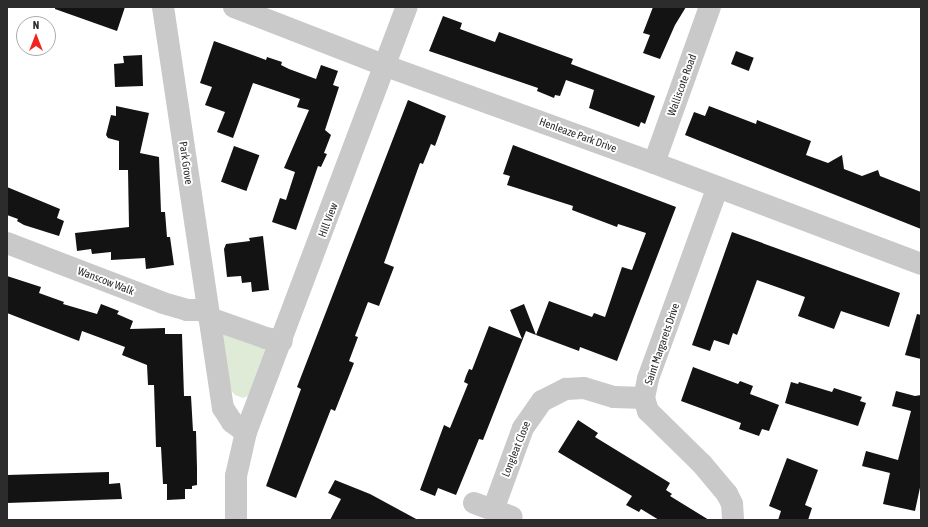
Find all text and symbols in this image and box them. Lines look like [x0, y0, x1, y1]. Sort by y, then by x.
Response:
north arrow [16, 16, 56, 56]
text: N [33, 19, 39, 31]
street label: Walliscote Road [665, 52, 699, 118]
street label: Henleaze Park Drive [538, 115, 618, 155]
street label: Park Grove [176, 141, 196, 185]
street label: Hill View [315, 201, 341, 239]
street label: Wanscow Walk [76, 264, 136, 298]
street label: Saint Margarets Drive [642, 301, 682, 387]
street label: Longleat Close [499, 419, 533, 479]

